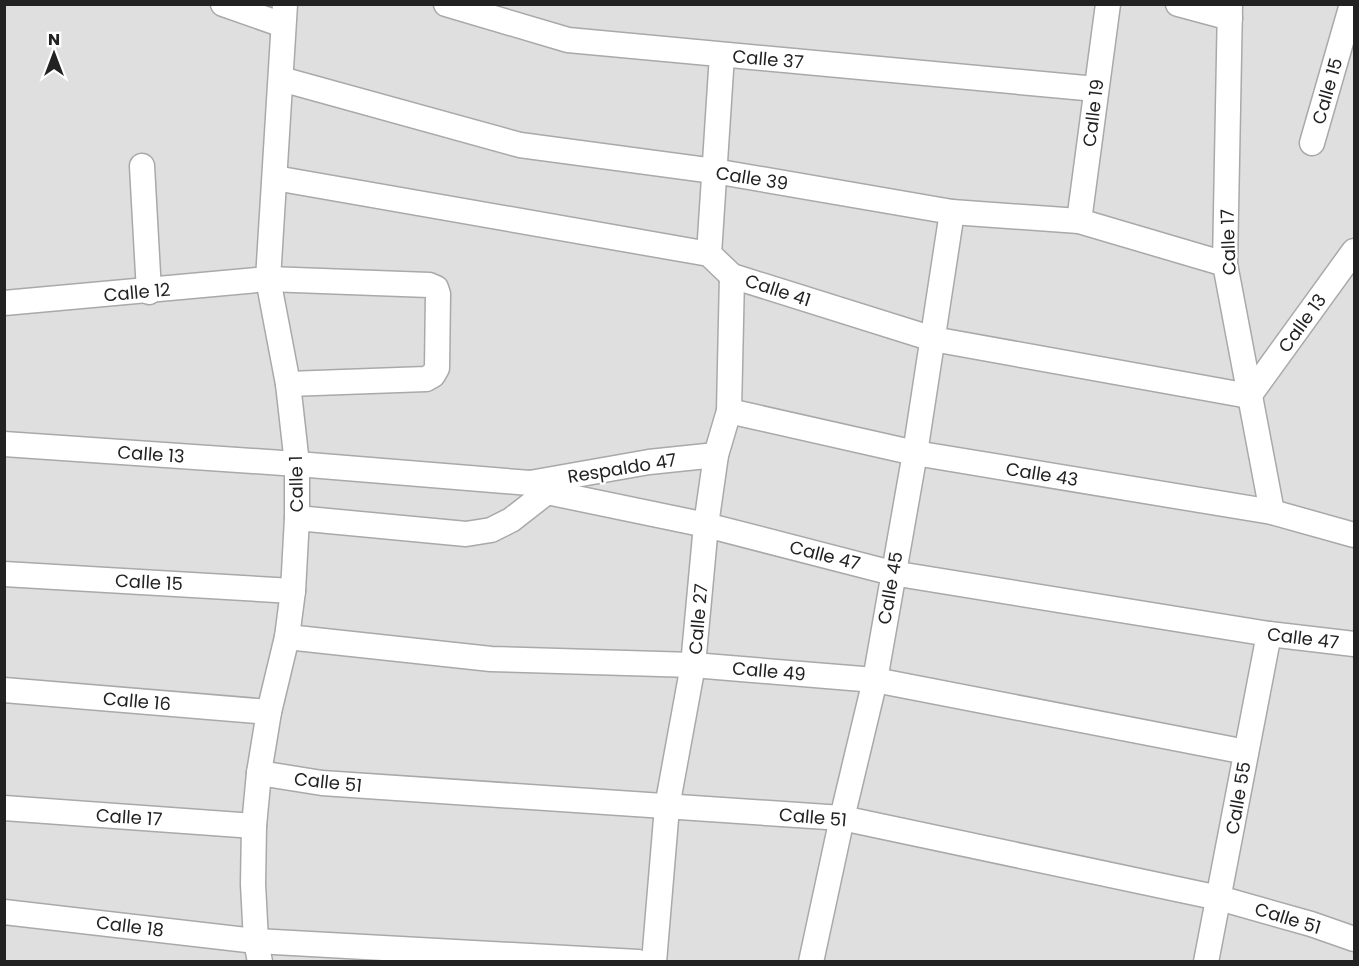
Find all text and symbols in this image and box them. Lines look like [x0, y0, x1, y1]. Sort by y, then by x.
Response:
north arrow [24, 24, 84, 84]
text: N [48, 28, 60, 51]
street label: Calle 37 [731, 43, 805, 75]
street label: Calle 15 [1306, 55, 1348, 127]
street label: Calle 19 [1076, 78, 1110, 148]
street label: Calle 39 [714, 160, 790, 196]
street label: Calle 17 [1214, 208, 1242, 276]
street label: Calle 41 [742, 268, 814, 312]
street label: Calle 12 [103, 277, 171, 307]
street label: Calle 13 [1272, 288, 1332, 358]
street label: Calle 13 [117, 439, 185, 469]
street label: Respaldo 47 [566, 447, 678, 489]
street label: Calle 1 [283, 455, 309, 513]
street label: Calle 43 [1004, 456, 1080, 492]
street label: Calle 47 [787, 534, 863, 576]
street label: Calle 45 [871, 550, 909, 626]
street label: Calle 15 [114, 568, 184, 596]
street label: Calle 27 [682, 582, 714, 655]
street label: Calle 47 [1266, 621, 1340, 655]
street label: Calle 49 [731, 655, 807, 687]
street label: Calle 16 [102, 686, 172, 716]
street label: Calle 55 [1219, 760, 1257, 836]
street label: Calle 51 [293, 766, 363, 798]
street label: Calle 17 [95, 802, 163, 832]
street label: Calle 51 [778, 802, 848, 832]
street label: Calle 51 [1252, 896, 1324, 940]
street label: Calle 18 [95, 909, 165, 943]

